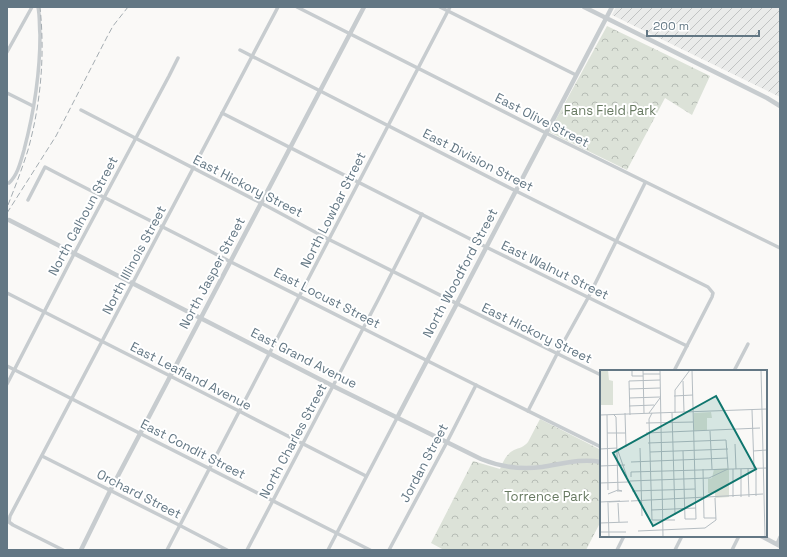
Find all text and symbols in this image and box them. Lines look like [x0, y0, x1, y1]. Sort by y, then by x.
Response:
scale bar [647, 12, 759, 38]
text: 200 m [653, 18, 689, 34]
street label: East Olive Street [492, 89, 592, 151]
park label: Fans Field Park [564, 102, 656, 119]
street label: East Division Street [420, 125, 536, 195]
street label: North Lowbar Street [296, 149, 370, 271]
street label: East Hickory Street [190, 151, 306, 221]
street label: North Calhoun Street [44, 153, 122, 279]
street label: North Illinois Street [98, 203, 170, 317]
street label: North Woodford Street [419, 205, 501, 341]
street label: North Jasper Street [175, 214, 249, 332]
street label: East Walnut Street [498, 237, 612, 303]
street label: East Locust Street [271, 264, 383, 332]
street label: East Hickory Street [479, 299, 595, 367]
street label: East Grand Avenue [248, 324, 360, 392]
street label: East Leafland Avenue [127, 338, 255, 414]
inset map [600, 370, 767, 537]
street label: North Charles Street [255, 380, 331, 502]
street label: East Condit Street [138, 415, 248, 483]
street label: Jordan Street [396, 421, 452, 505]
street label: Orchard Street [94, 465, 184, 523]
park label: Torrence Park [504, 488, 590, 505]

